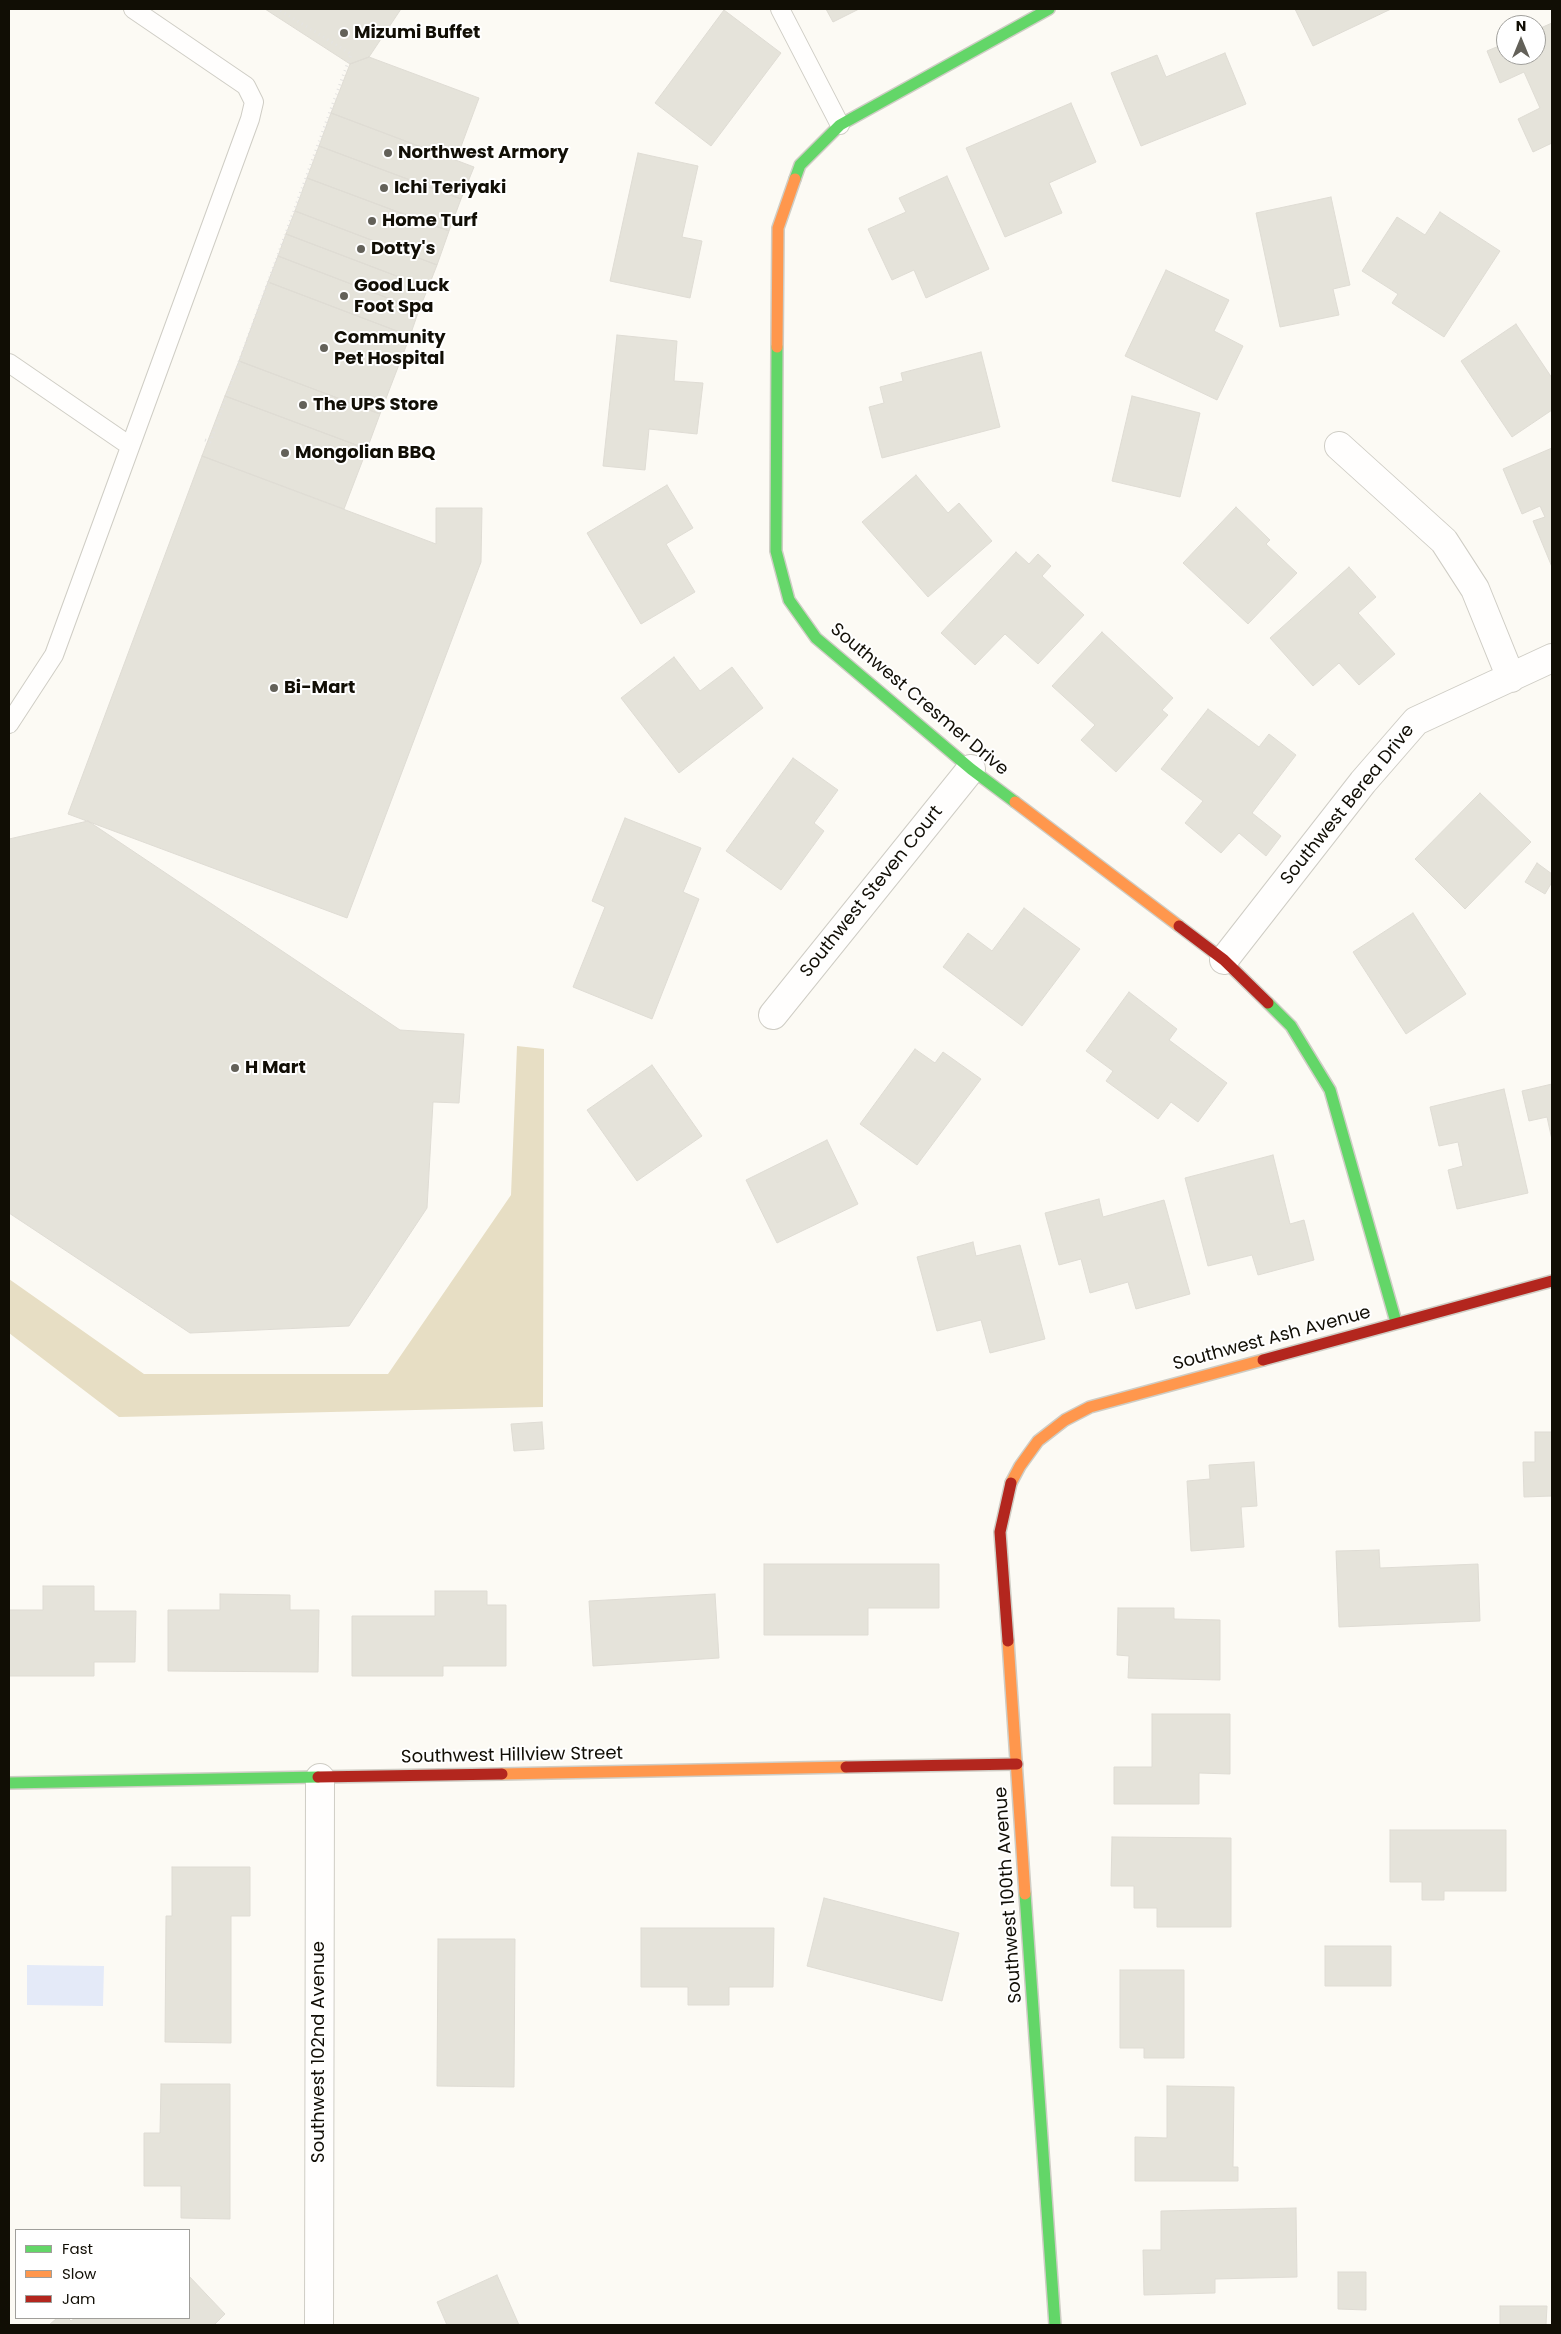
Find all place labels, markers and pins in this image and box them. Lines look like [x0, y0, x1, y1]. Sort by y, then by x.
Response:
place label: Mizumi Buffet [354, 22, 480, 44]
marker: Mizumi Buffet [338, 27, 350, 39]
place label: Northwest Armory [398, 142, 569, 164]
marker: Northwest Armory [382, 147, 394, 159]
place label: Ichi Teriyaki [394, 177, 506, 199]
marker: Ichi Teriyaki [378, 182, 390, 194]
place label: Home Turf [382, 210, 478, 232]
marker: Home Turf [366, 215, 378, 227]
place label: Dotty's [371, 238, 436, 260]
marker: Dotty's [355, 243, 367, 255]
place label: Good Luck Foot Spa [354, 275, 449, 318]
marker: Good Luck Foot Spa [338, 290, 350, 302]
place label: Community Pet Hospital [334, 327, 446, 369]
marker: Community Pet Hospital [318, 342, 330, 354]
place label: The UPS Store [313, 394, 438, 416]
marker: The UPS Store [297, 399, 309, 411]
place label: Mongolian BBQ [295, 442, 436, 464]
marker: Mongolian BBQ [279, 447, 291, 459]
place label: Bi-Mart [284, 677, 355, 699]
marker: Bi-Mart [268, 682, 280, 694]
place label: H Mart [245, 1057, 306, 1079]
marker: H Mart [229, 1062, 241, 1074]

